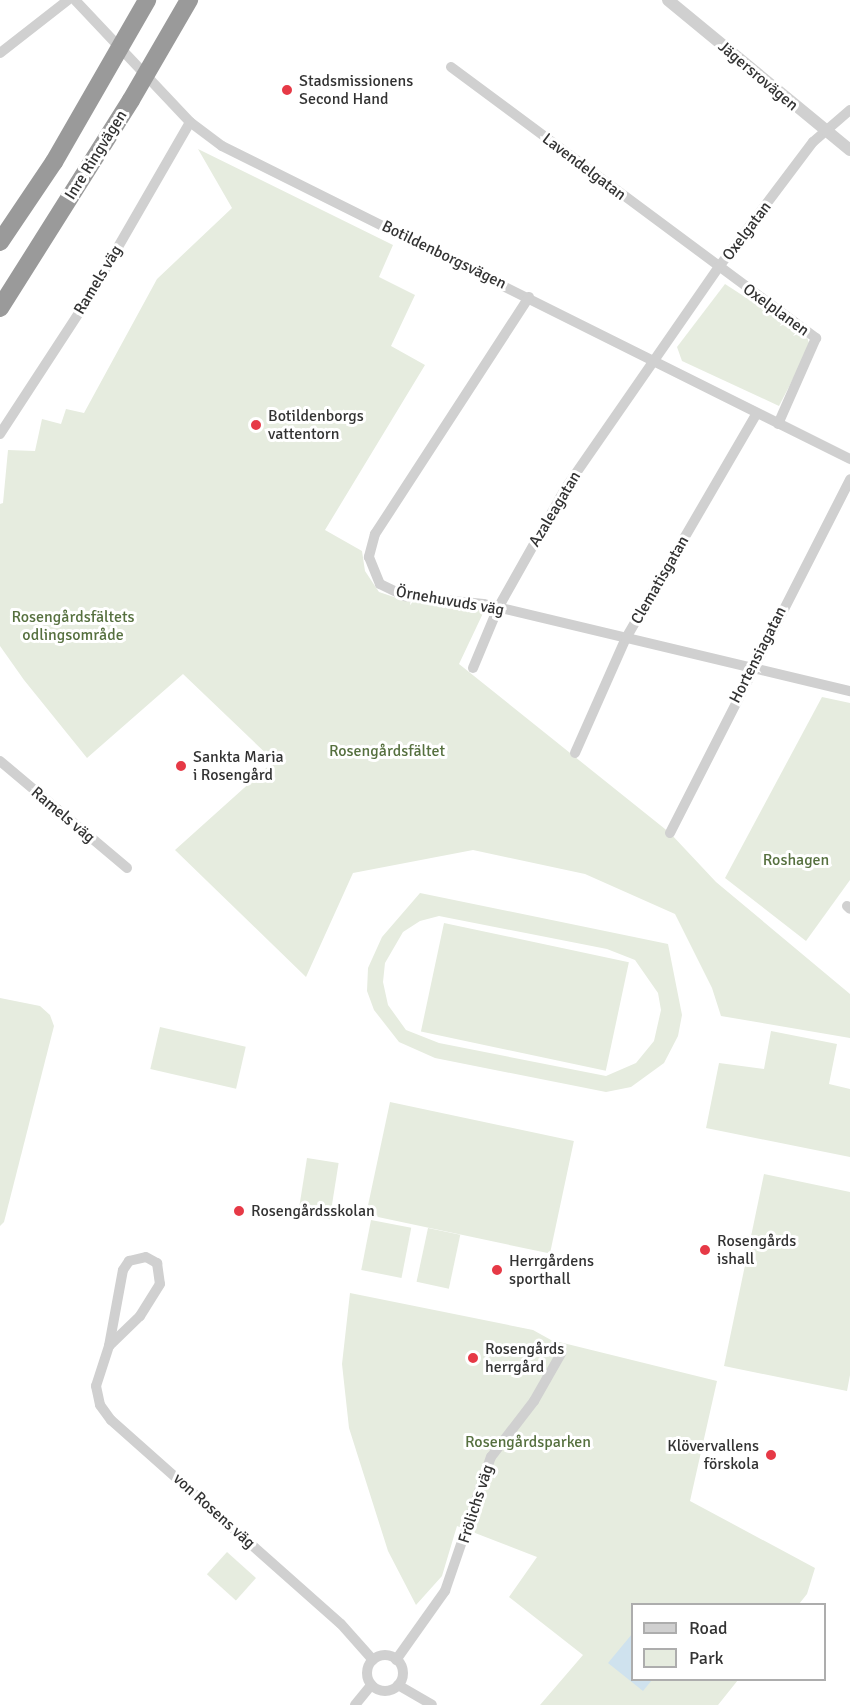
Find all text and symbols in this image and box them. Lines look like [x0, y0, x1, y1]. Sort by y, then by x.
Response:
street label: Jägersrovägen [714, 37, 802, 115]
place label: Stadsmissionens Second Hand [299, 71, 413, 109]
marker: Stadsmissionens Second Hand [280, 83, 294, 97]
street label: Inre Ringvägen [61, 107, 131, 203]
street label: Lavendelgatan [538, 129, 630, 205]
street label: Oxelgatan [719, 198, 775, 264]
street label: Botildenborgsvägen [379, 217, 509, 293]
street label: Ramels väg [70, 242, 126, 318]
street label: Oxelplanen [739, 280, 813, 340]
place label: Botildenborgs vattentorn [268, 406, 364, 444]
marker: Botildenborgs vattentorn [249, 418, 263, 432]
street label: Azaleagatan [525, 468, 585, 550]
street label: Clematisgatan [627, 532, 693, 628]
street label: Örnehuvuds väg [394, 582, 506, 620]
street label: Hortensiagatan [725, 604, 791, 706]
park label: Rosengårdsfältets odlingsområde [11, 607, 135, 645]
park label: Rosengårdsfältet [329, 741, 445, 761]
place label: Sankta Maria i Rosengård [193, 747, 284, 785]
marker: Sankta Maria i Rosengård [174, 759, 188, 773]
street label: Ramels väg [27, 783, 99, 847]
park label: Roshagen [763, 850, 829, 870]
place label: Rosengårdsskolan [251, 1201, 375, 1221]
marker: Rosengårdsskolan [232, 1204, 246, 1218]
place label: Rosengårds ishall [717, 1231, 796, 1269]
marker: Rosengårds ishall [698, 1243, 712, 1257]
place label: Herrgårdens sporthall [509, 1251, 594, 1289]
marker: Herrgårdens sporthall [490, 1263, 504, 1277]
place label: Rosengårds herrgård [485, 1339, 564, 1377]
marker: Rosengårds herrgård [466, 1351, 480, 1365]
park label: Rosengårdsparken [465, 1432, 591, 1452]
place label: Klövervallens förskola [667, 1436, 759, 1474]
marker: Klövervallens förskola [764, 1448, 778, 1462]
street label: Frölichs väg [454, 1462, 498, 1546]
street label: von Rosens väg [169, 1469, 259, 1553]
legend [631, 1603, 826, 1681]
text: Road [689, 1617, 728, 1639]
text: Park [689, 1647, 724, 1669]

